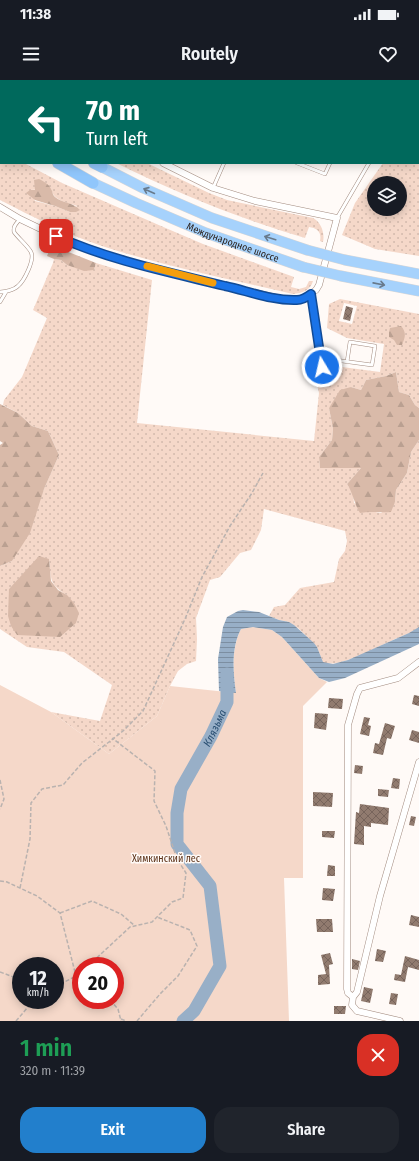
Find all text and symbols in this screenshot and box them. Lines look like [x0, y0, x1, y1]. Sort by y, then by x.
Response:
text: 11:38 [20, 5, 51, 23]
icon: menu [20, 43, 42, 65]
text: Routely [181, 43, 238, 65]
icon: heart [377, 43, 399, 65]
text: 70 m [86, 94, 140, 127]
icon: left [20, 96, 72, 148]
text: Turn left [86, 128, 148, 150]
map controls [367, 176, 407, 216]
button: layers [367, 176, 407, 216]
one-way arrow [143, 187, 155, 194]
pin [39, 219, 73, 253]
street label: Международное шоссе [185, 220, 280, 265]
icon: arrive [45, 225, 67, 247]
one-way arrow [263, 234, 276, 241]
one-way arrow [372, 280, 385, 288]
position arrow [301, 346, 343, 388]
water label: Клязьма [200, 707, 230, 749]
park label: Химкинский лес [132, 853, 201, 865]
speed limit sign: 20 [72, 957, 124, 1009]
text: 12 [29, 966, 47, 990]
text: km/h [27, 987, 49, 999]
text: 1 min [20, 1034, 72, 1062]
button: close [357, 1034, 399, 1076]
text: 320 m · 11:39 [20, 1063, 85, 1078]
button: Exit [20, 1107, 206, 1153]
button: Share [214, 1107, 399, 1153]

